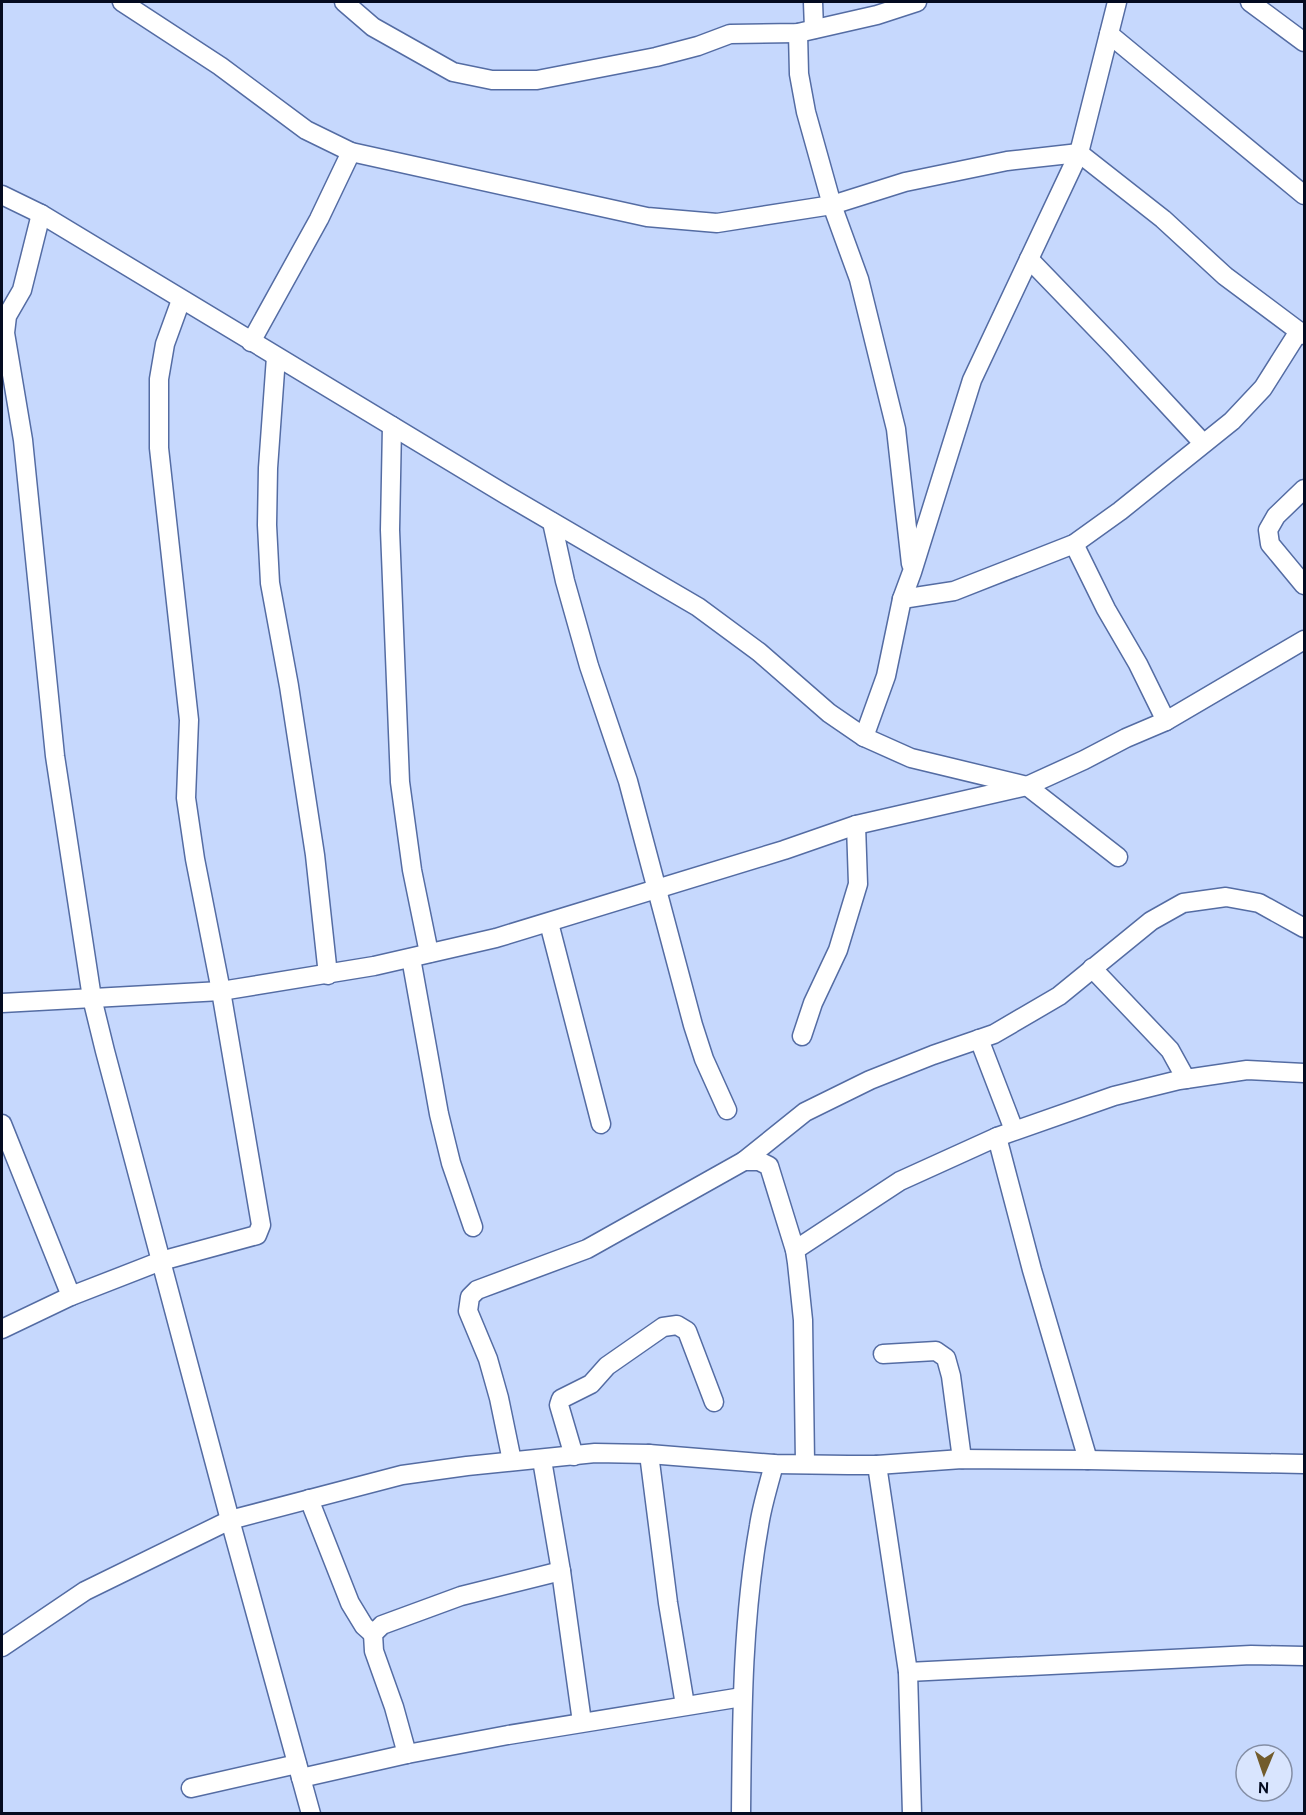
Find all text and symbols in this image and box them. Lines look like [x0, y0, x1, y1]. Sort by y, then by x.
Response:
north arrow [1234, 1743, 1294, 1803]
text: N [1257, 1776, 1270, 1796]

